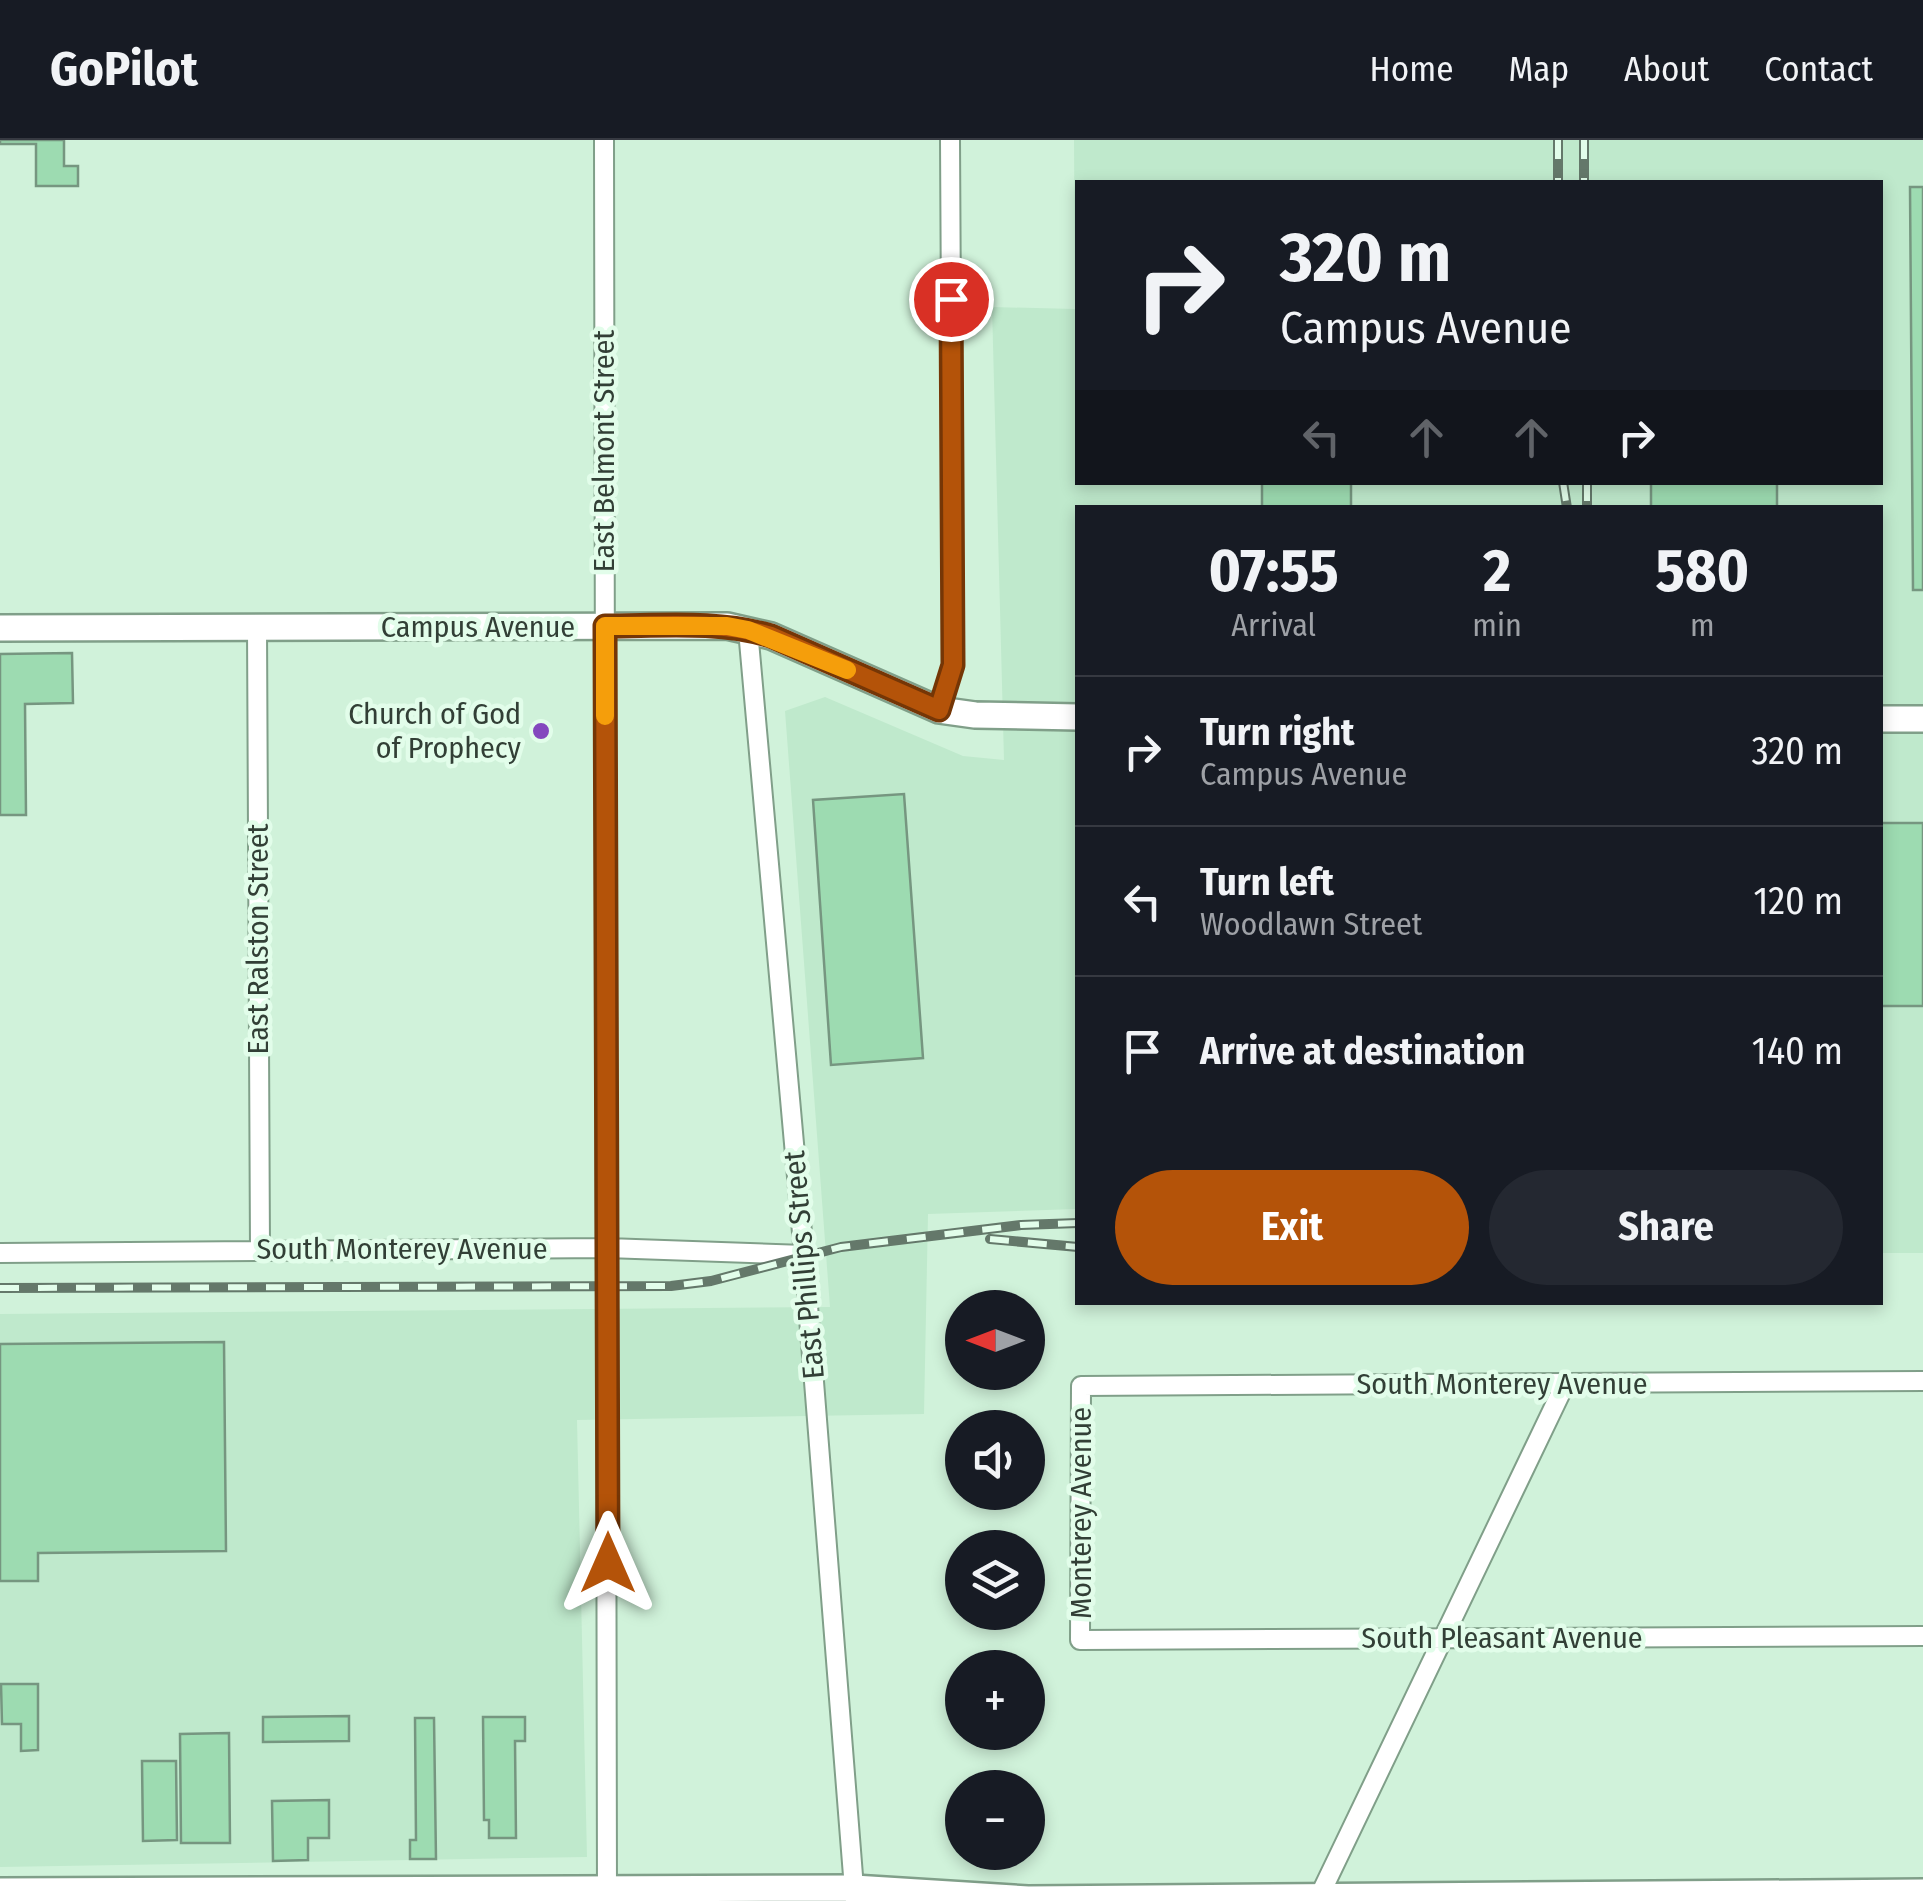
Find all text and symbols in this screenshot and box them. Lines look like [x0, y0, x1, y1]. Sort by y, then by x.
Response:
text: GoPilot [50, 40, 198, 98]
text: Home [1370, 48, 1453, 90]
text: Map [1508, 48, 1569, 90]
text: About [1624, 48, 1709, 90]
text: Contact [1764, 48, 1873, 90]
text: 320 m [1280, 216, 1451, 300]
icon: right [1115, 220, 1245, 350]
pin [909, 257, 994, 342]
icon: arrive [924, 272, 979, 327]
text: Campus Avenue [1280, 301, 1572, 355]
street label: East Belmont Street [586, 330, 622, 572]
icon: left [1294, 410, 1349, 465]
icon: ahead [1399, 410, 1454, 465]
icon: ahead [1504, 410, 1559, 465]
icon: right [1609, 410, 1664, 465]
text: 07:55 [1209, 535, 1339, 607]
text: 2 [1483, 535, 1511, 607]
text: 580 [1655, 535, 1749, 607]
text: Arrival [1231, 606, 1316, 644]
text: min [1472, 606, 1522, 644]
text: m [1690, 606, 1715, 644]
street label: Campus Avenue [381, 609, 575, 645]
place label: Church of God of Prophecy [348, 696, 522, 766]
text: Turn right [1200, 709, 1354, 755]
marker: Church of God of Prophecy [530, 720, 552, 742]
icon: right [1115, 724, 1170, 779]
text: 320 m [1751, 728, 1843, 774]
text: Campus Avenue [1200, 755, 1407, 793]
street label: East Ralston Street [240, 823, 276, 1054]
text: Turn left [1200, 859, 1334, 905]
icon: left [1115, 874, 1170, 929]
text: 120 m [1753, 878, 1843, 924]
text: Woodlawn Street [1200, 905, 1422, 943]
icon: arrive [1115, 1024, 1170, 1079]
text: Arrive at destination [1200, 1028, 1525, 1074]
text: 140 m [1752, 1028, 1843, 1074]
street label: East Phillips Street [776, 1149, 832, 1381]
button: Exit [1115, 1170, 1469, 1285]
button: Share [1489, 1170, 1843, 1285]
street label: South Monterey Avenue [256, 1231, 548, 1267]
north arrow [945, 1290, 1045, 1390]
map controls [945, 1290, 1045, 1870]
street label: South Monterey Avenue [1356, 1366, 1648, 1402]
street label: Monterey Avenue [1063, 1407, 1099, 1619]
button: sound [945, 1410, 1045, 1510]
position arrow [556, 1511, 660, 1615]
button: layers [945, 1530, 1045, 1630]
street label: South Pleasant Avenue [1361, 1620, 1643, 1656]
button: + [945, 1650, 1045, 1750]
button: − [945, 1770, 1045, 1870]

